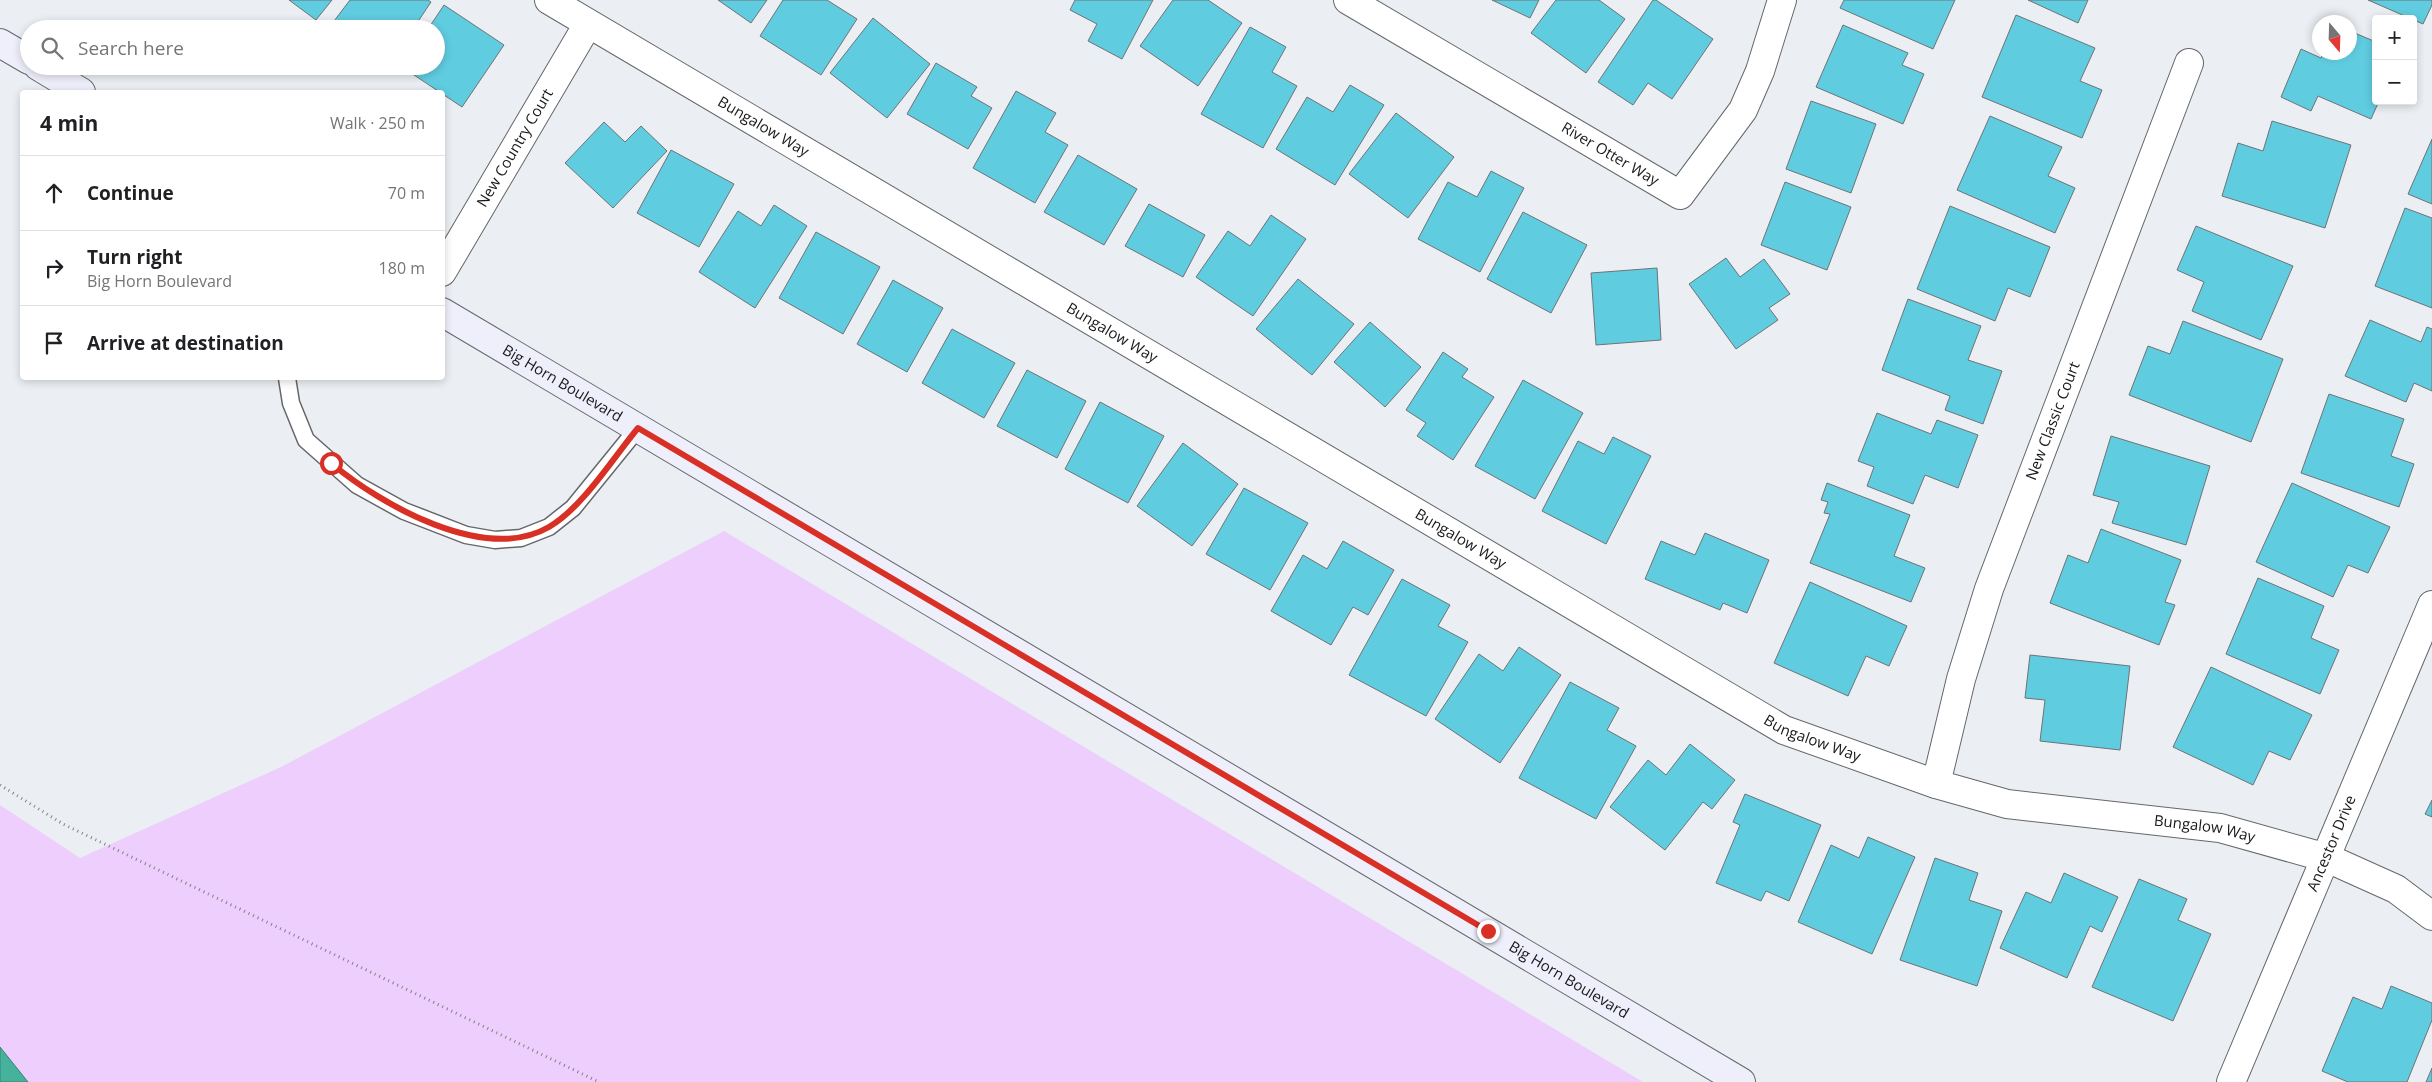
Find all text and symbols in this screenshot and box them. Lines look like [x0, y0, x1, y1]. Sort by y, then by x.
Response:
north arrow [2312, 15, 2357, 60]
map controls [2372, 15, 2417, 105]
button: + [2372, 15, 2417, 60]
search box [20, 20, 445, 75]
icon: search [38, 34, 66, 62]
text: Search here [78, 35, 184, 61]
button: − [2372, 60, 2417, 105]
street label: New Country Court [472, 84, 557, 210]
street label: Bungalow Way [715, 91, 814, 161]
text: 4 min [40, 109, 98, 137]
text: Walk · 250 m [330, 112, 425, 134]
street label: River Otter Way [1558, 117, 1663, 190]
icon: ahead [40, 179, 68, 207]
text: Continue [87, 180, 174, 206]
text: 70 m [388, 182, 425, 204]
text: Turn right [87, 244, 182, 270]
icon: right [40, 254, 68, 282]
text: 180 m [379, 257, 425, 279]
text: Big Horn Boulevard [87, 270, 232, 292]
street label: Bungalow Way [1063, 297, 1162, 367]
icon: arrive [40, 329, 68, 357]
text: Arrive at destination [87, 330, 284, 356]
street label: Big Horn Boulevard [499, 339, 627, 426]
street label: New Classic Court [2020, 358, 2084, 483]
route start [320, 452, 343, 475]
street label: Bungalow Way [1412, 503, 1511, 573]
street label: Bungalow Way [1761, 709, 1864, 766]
street label: Ancestor Drive [2301, 792, 2360, 894]
street label: Bungalow Way [2153, 810, 2258, 847]
route end [1477, 920, 1500, 943]
street label: Big Horn Boulevard [1506, 936, 1633, 1022]

